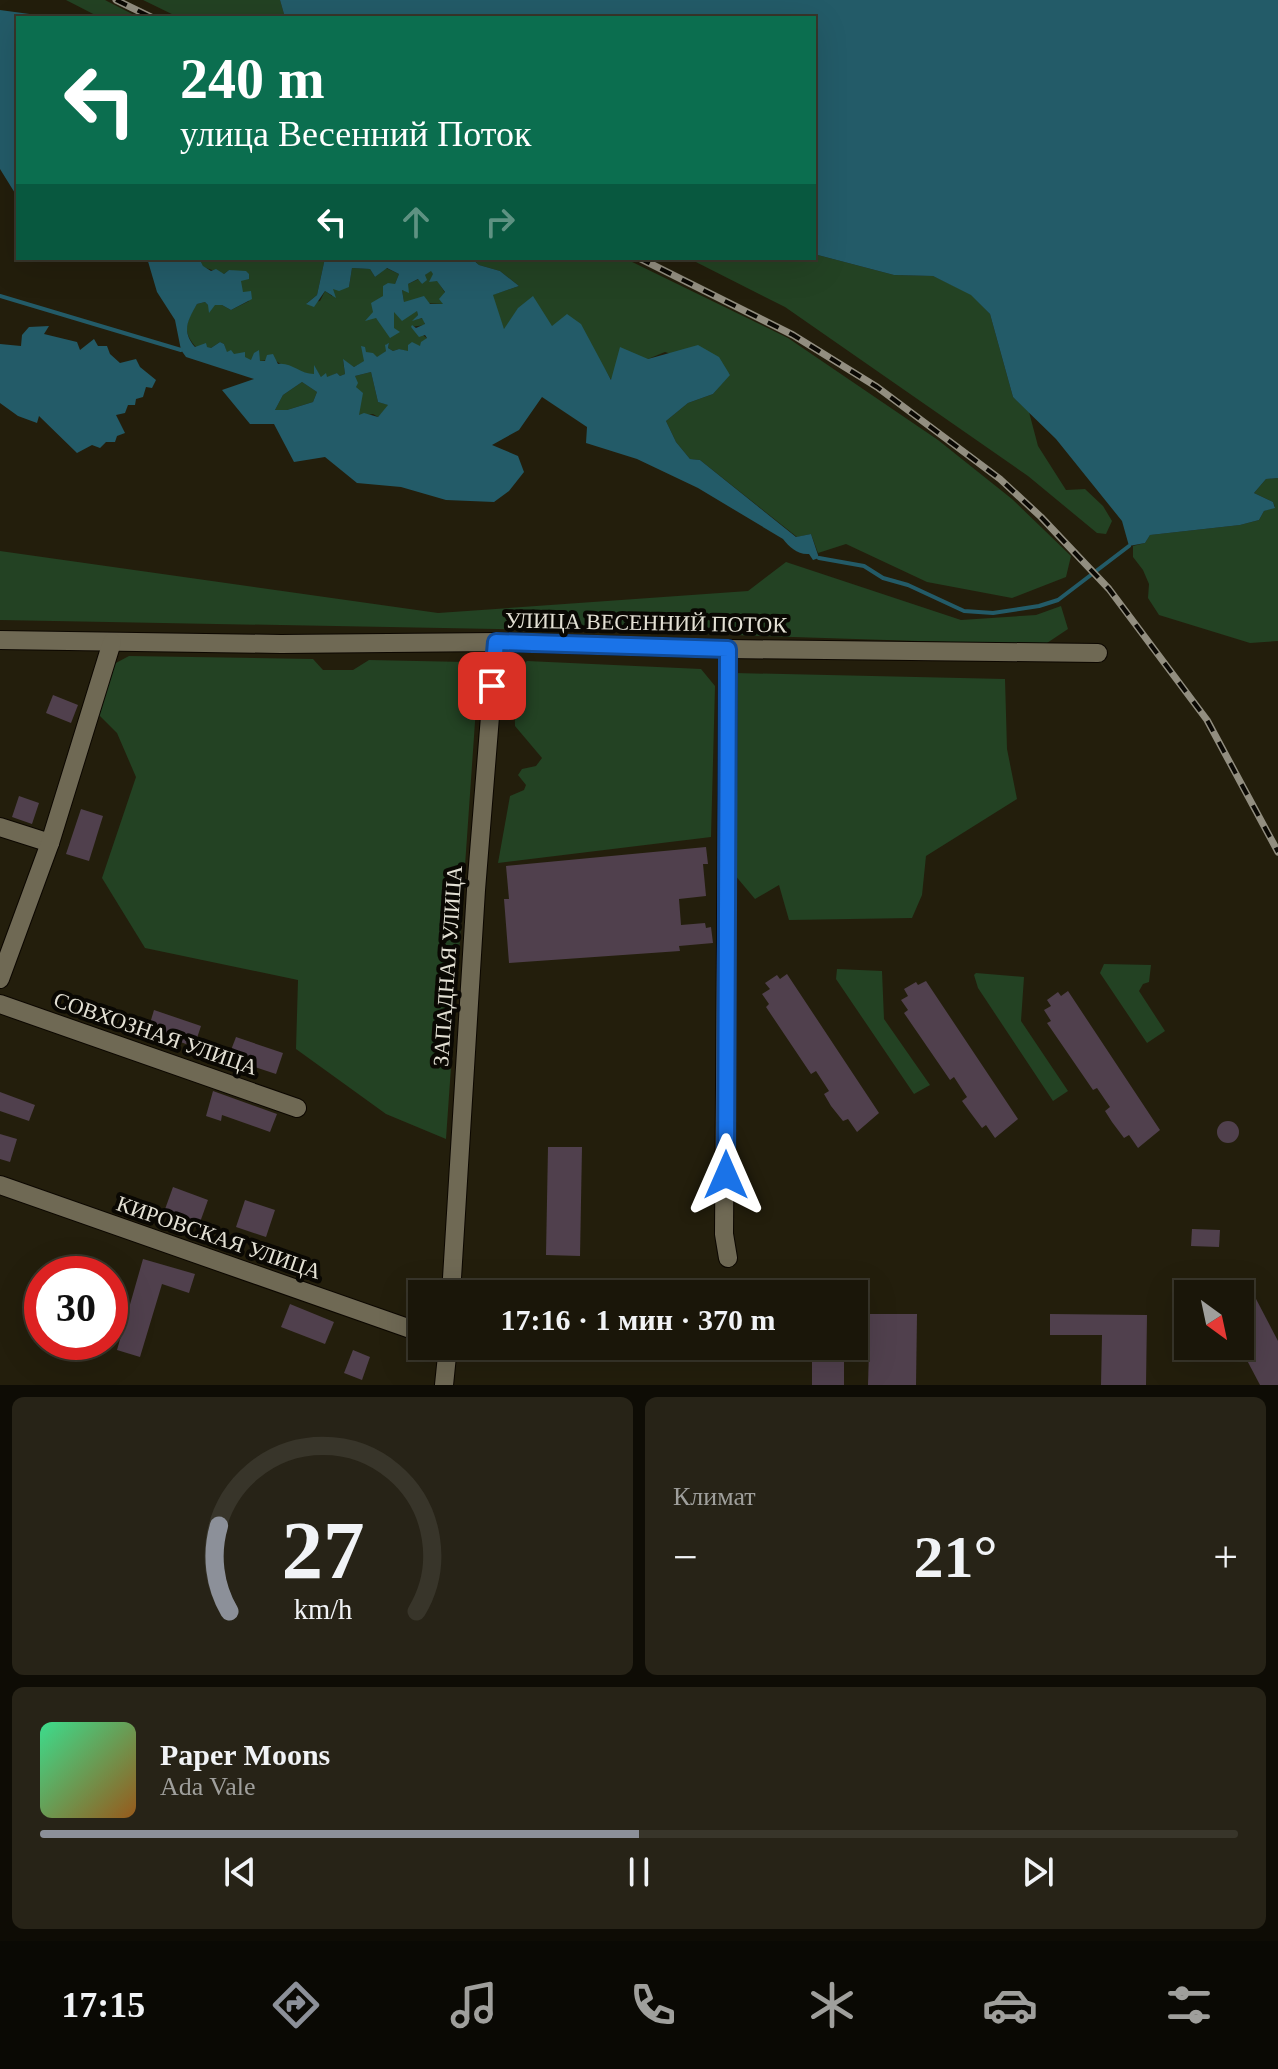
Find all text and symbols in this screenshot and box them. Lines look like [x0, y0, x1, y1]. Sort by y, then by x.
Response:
icon: left [48, 48, 152, 152]
text: 240 m [180, 48, 325, 110]
text: улица Весенний Поток [180, 114, 532, 154]
icon: left [310, 200, 354, 244]
icon: ahead [394, 200, 438, 244]
icon: right [478, 200, 522, 244]
street label: УЛИЦА ВЕСЕННИЙ ПОТОК [505, 608, 787, 637]
pin [458, 652, 526, 720]
icon: arrive [470, 664, 514, 708]
street label: ЗАПАДНАЯ УЛИЦА [428, 865, 467, 1067]
street label: СОВХОЗНАЯ УЛИЦА [51, 987, 261, 1080]
position arrow [684, 1133, 768, 1217]
street label: КИРОВСКАЯ УЛИЦА [113, 1191, 325, 1284]
speed limit sign: 30 [24, 1256, 128, 1360]
north arrow [1174, 1280, 1254, 1360]
map controls [1174, 1280, 1254, 1360]
text: 17:16 · 1 мин · 370 m [501, 1303, 776, 1336]
text: Климат [673, 1482, 756, 1511]
text: 27 [281, 1504, 364, 1596]
text: 21° [914, 1524, 998, 1590]
text: − [673, 1533, 698, 1582]
text: + [1213, 1533, 1238, 1582]
text: km/h [293, 1594, 352, 1625]
text: Paper Moons [160, 1738, 330, 1771]
text: Ada Vale [160, 1772, 256, 1801]
icon: previous [218, 1850, 262, 1894]
icon: pause [617, 1850, 661, 1894]
icon: next [1016, 1850, 1060, 1894]
icon: directions [268, 1977, 324, 2033]
icon: music [446, 1977, 502, 2033]
icon: phone [625, 1977, 681, 2033]
icon: climate [804, 1977, 860, 2033]
icon: car [982, 1977, 1038, 2033]
icon: filters [1161, 1977, 1217, 2033]
text: 17:15 [61, 1985, 145, 2025]

